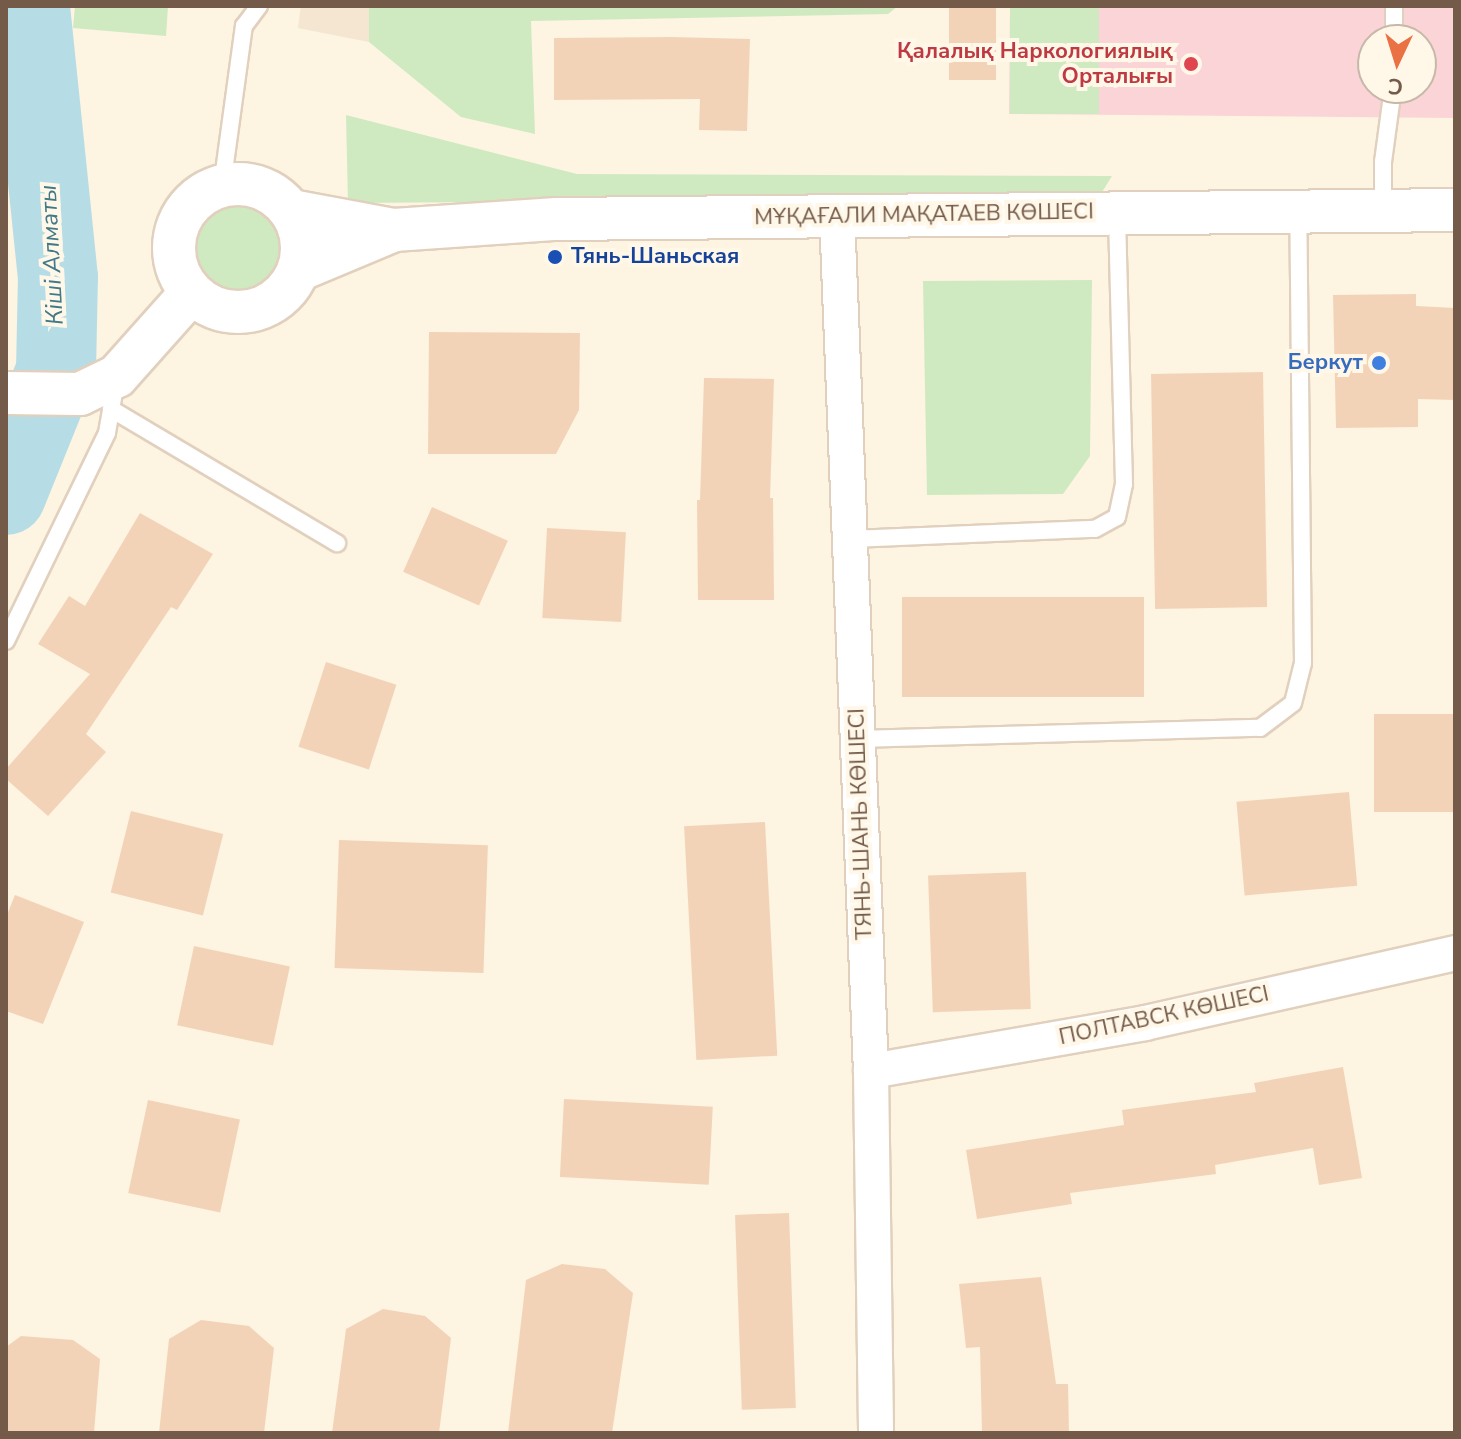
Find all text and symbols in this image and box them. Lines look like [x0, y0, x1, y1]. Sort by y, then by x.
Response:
north arrow [1357, 24, 1437, 104]
place label: Қалалық Наркологиялық Орталығы [897, 38, 1173, 90]
marker: Қалалық Наркологиялық Орталығы [1180, 53, 1202, 75]
text: С [1387, 70, 1404, 101]
water label: Кіші Алматы [34, 184, 70, 326]
street label: МҰҚАҒАЛИ МАҚАТАЕВ КӨШЕСІ [754, 199, 1094, 231]
place label: Тянь-Шаньская [571, 244, 739, 270]
marker: Тянь-Шаньская [546, 248, 564, 266]
place label: Беркут [1288, 350, 1363, 376]
marker: Беркут [1370, 354, 1388, 372]
street label: ТЯНЬ-ШАНЬ КӨШЕСІ [844, 708, 878, 940]
street label: ПОЛТАВСК КӨШЕСІ [1057, 981, 1271, 1051]

